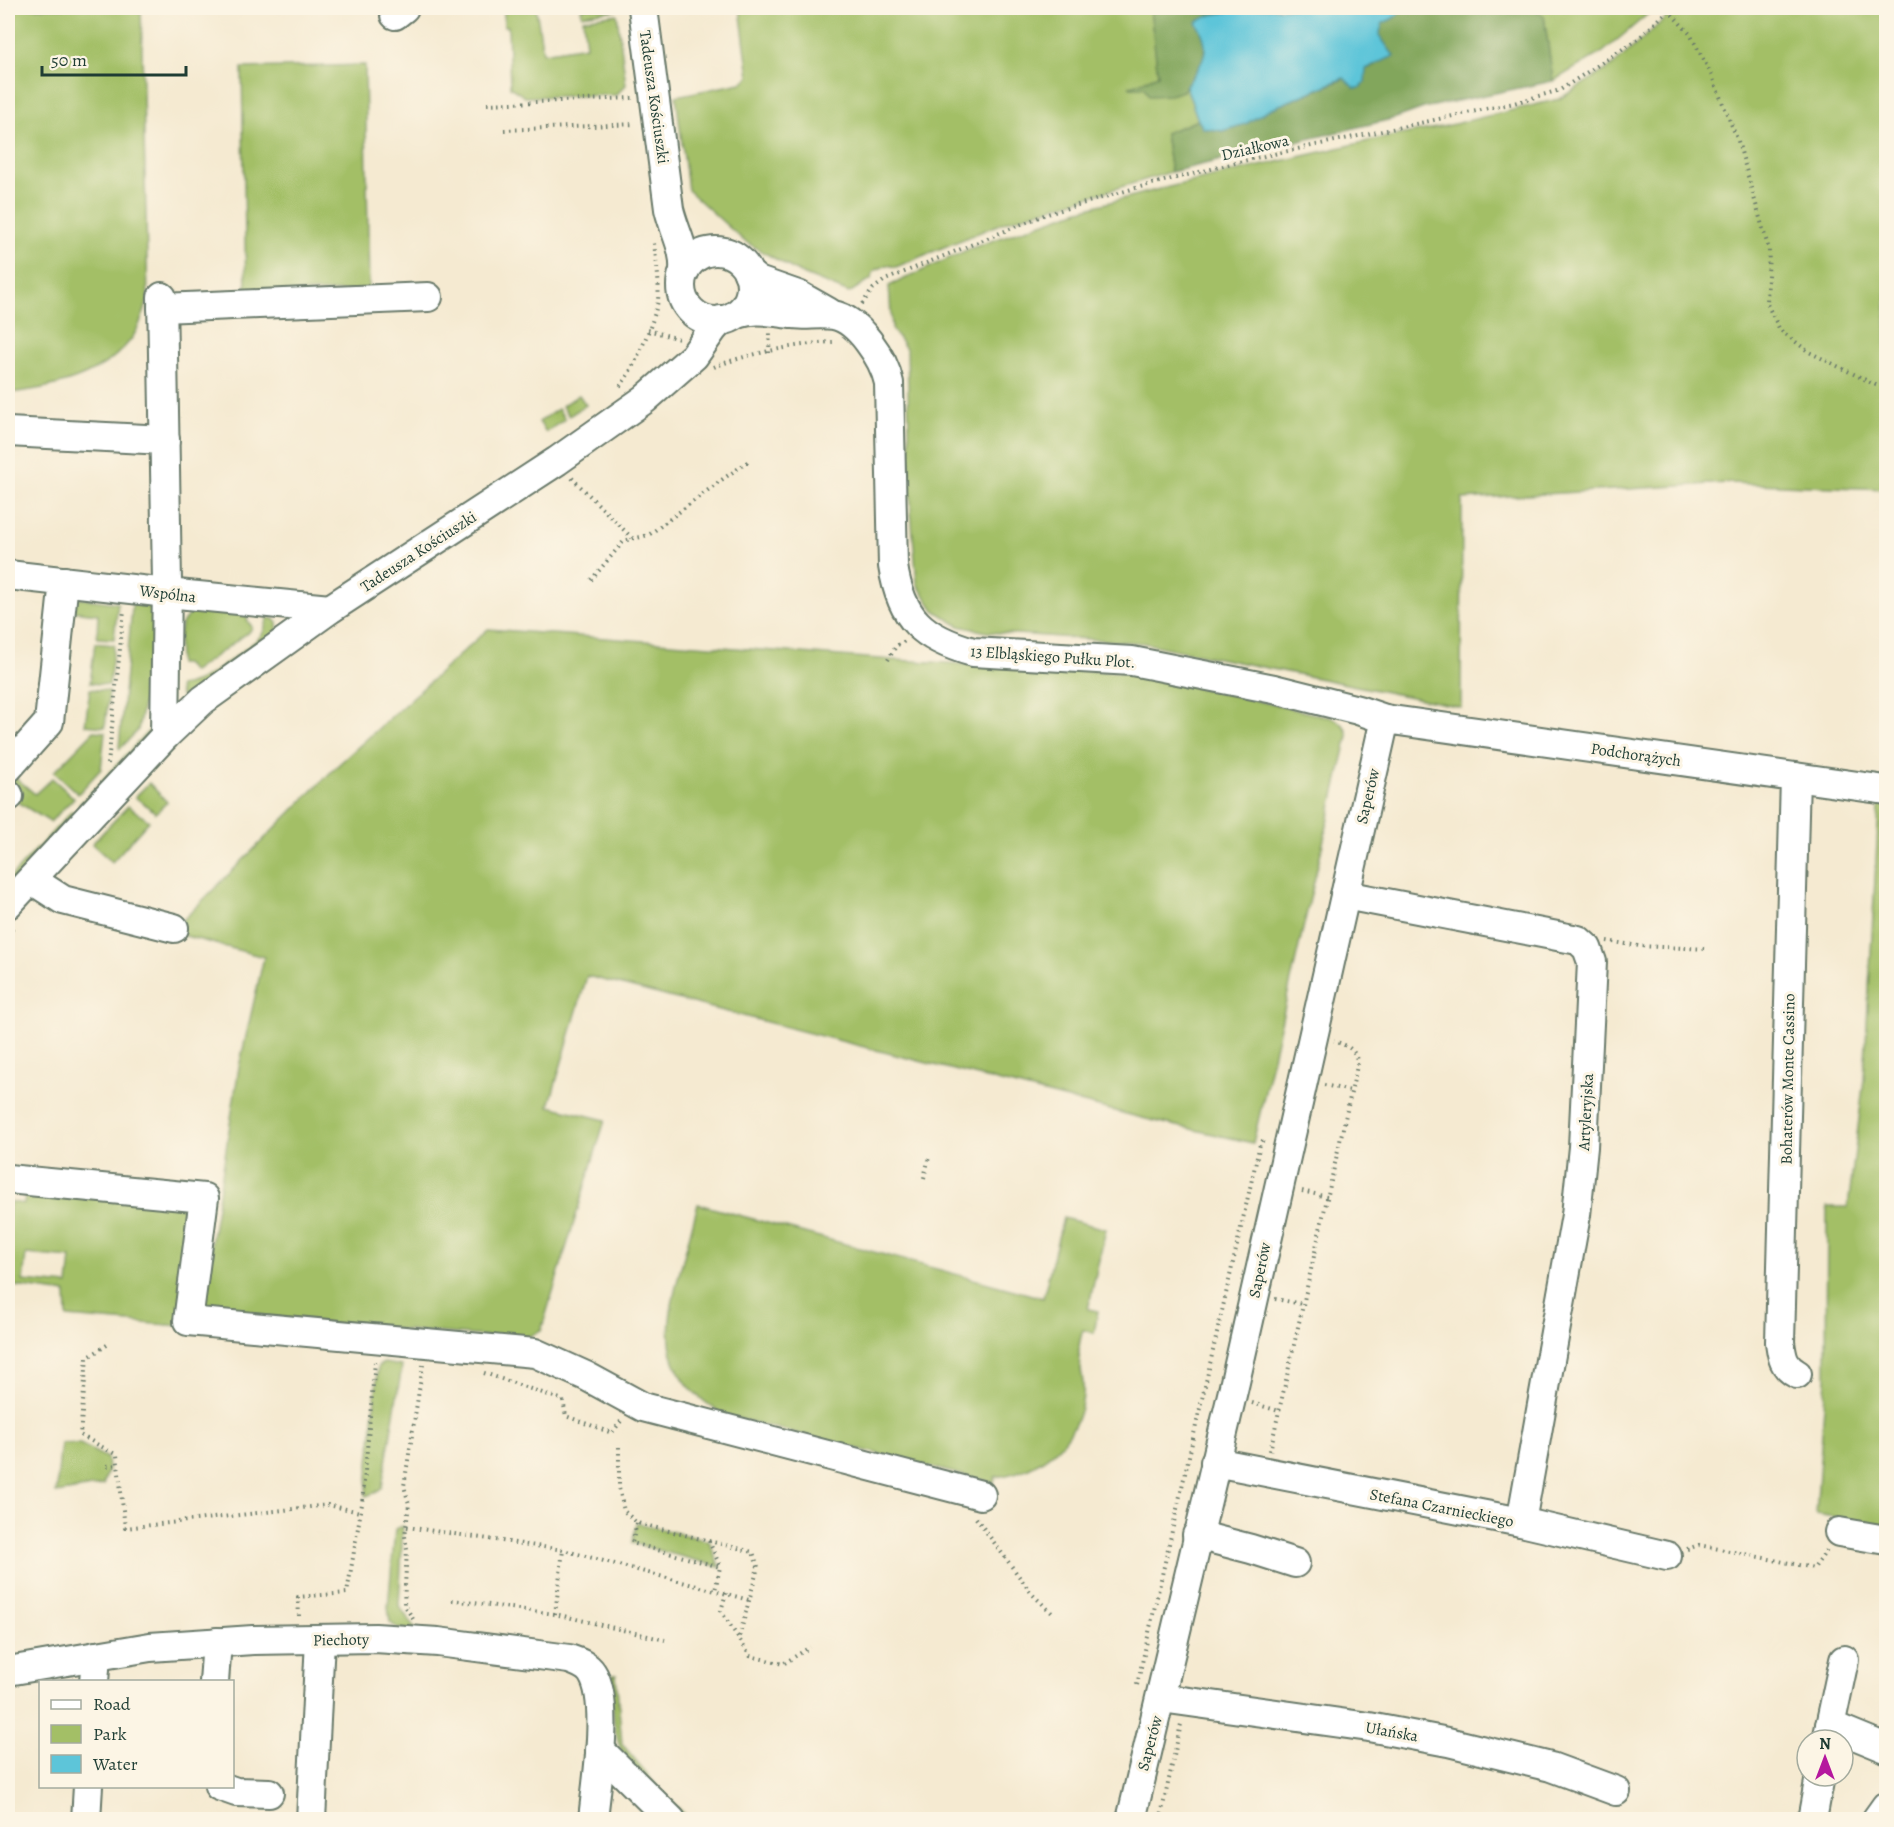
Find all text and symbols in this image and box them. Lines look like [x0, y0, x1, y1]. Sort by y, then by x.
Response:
street label: Tadeusza Kościuszki [634, 29, 674, 165]
scale bar [42, 39, 186, 77]
text: 50 m [51, 48, 87, 72]
street label: Działkowa [1219, 129, 1292, 166]
street label: Tadeusza Kościuszki [356, 506, 481, 598]
street label: Wspólna [137, 579, 198, 608]
street label: 13 Elbląskiego Pułku Plot. [970, 640, 1136, 674]
street label: Podchorążych [1589, 738, 1683, 772]
street label: Saperów [1351, 766, 1385, 826]
street label: Bohaterów Monte Cassino [1776, 993, 1800, 1165]
street label: Artyleryjska [1573, 1072, 1599, 1152]
street label: Saperów [1243, 1240, 1277, 1300]
street label: Stefana Czarnieckiego [1368, 1483, 1516, 1533]
street label: Piechoty [313, 1628, 370, 1651]
legend [39, 1680, 234, 1788]
text: Road [93, 1692, 131, 1716]
street label: Saperów [1132, 1713, 1168, 1773]
street label: Ułańska [1364, 1717, 1420, 1748]
text: Park [93, 1722, 127, 1746]
north arrow [1795, 1728, 1855, 1788]
text: N [1819, 1733, 1831, 1755]
text: Water [92, 1752, 138, 1776]

